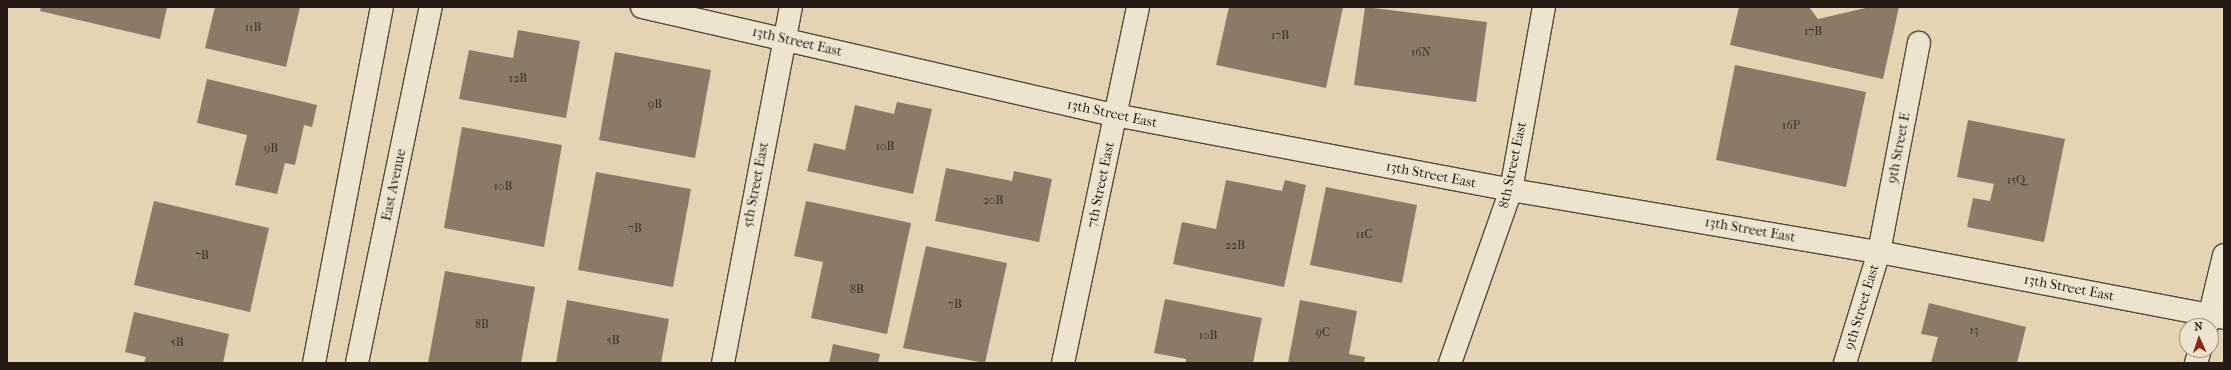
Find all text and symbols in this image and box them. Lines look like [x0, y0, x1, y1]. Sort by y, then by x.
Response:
house number: 11B [245, 21, 261, 35]
street label: 13th Street East [750, 23, 844, 61]
house number: 17B [1804, 25, 1822, 39]
house number: 17B [1271, 29, 1289, 43]
house number: 16N [1411, 46, 1431, 60]
house number: 12B [509, 72, 527, 86]
street label: 13th Street East [1065, 96, 1159, 132]
house number: 9B [648, 98, 662, 112]
street label: 9th Street E [1884, 111, 1914, 185]
house number: 16P [1782, 119, 1800, 133]
street label: 8th Street East [1496, 120, 1530, 210]
house number: 10B [876, 140, 894, 154]
street label: 7th Street East [1084, 140, 1118, 230]
street label: 5th Street East [739, 141, 773, 229]
house number: 9B [264, 142, 278, 156]
street label: East Avenue [378, 147, 410, 223]
street label: 13th Street East [1384, 158, 1478, 192]
house number: 15Q [2007, 174, 2025, 188]
house number: 10B [494, 180, 512, 194]
house number: 20B [983, 194, 1003, 208]
street label: 13th Street East [1703, 214, 1797, 246]
house number: 7B [628, 222, 642, 236]
house number: 11C [1356, 228, 1372, 242]
house number: 22B [1225, 239, 1245, 253]
house number: 7B [195, 249, 209, 263]
street label: 9th Street East [1841, 262, 1883, 352]
street label: 13th Street East [2022, 271, 2116, 305]
house number: 8B [850, 283, 864, 297]
house number: 7B [948, 298, 962, 312]
house number: 8B [475, 318, 489, 332]
north arrow [2179, 318, 2219, 358]
text: N [2194, 320, 2203, 333]
house number: 13 [1969, 324, 1979, 338]
house number: 9C [1316, 326, 1330, 340]
house number: 10B [1199, 329, 1217, 343]
house number: 5B [607, 334, 619, 348]
house number: 5B [171, 336, 183, 350]

